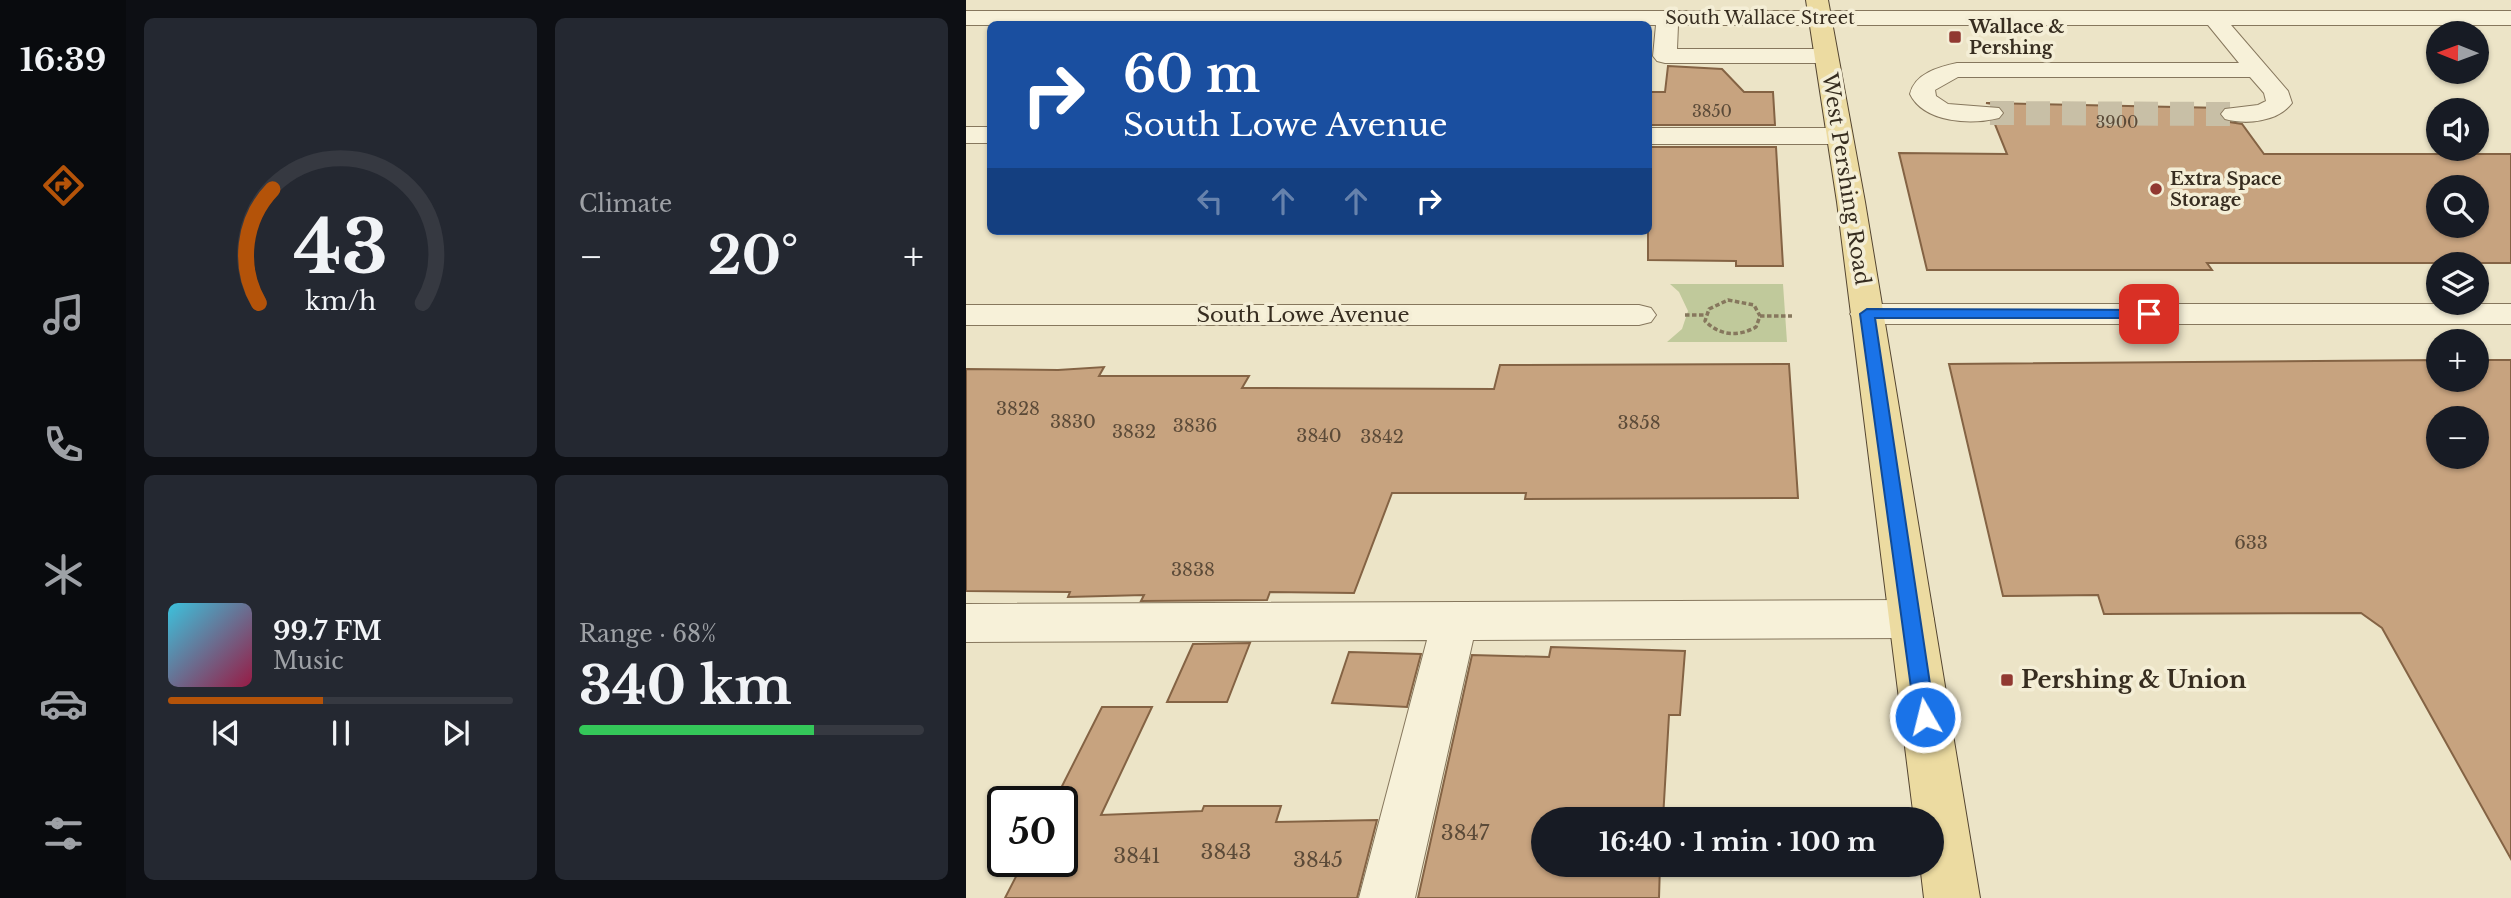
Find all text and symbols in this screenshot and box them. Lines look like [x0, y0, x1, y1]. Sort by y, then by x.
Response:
street label: South Wallace Street [1665, 7, 1855, 29]
place label: Wallace & Pershing [1968, 16, 2065, 59]
north arrow [2426, 21, 2488, 84]
map controls [2426, 21, 2489, 469]
marker: Wallace & Pershing [1947, 29, 1963, 45]
text: 16:39 [20, 40, 106, 80]
text: 60 m [1123, 44, 1260, 105]
icon: right [1008, 49, 1099, 140]
street label: West Pershing Road [1816, 70, 1876, 287]
button: sound [2426, 98, 2489, 161]
house number: 3850 [1692, 101, 1732, 121]
text: South Lowe Avenue [1123, 105, 1448, 145]
house number: 3900 [2096, 112, 2139, 132]
icon: directions [39, 161, 88, 210]
place label: Extra Space Storage [2170, 168, 2282, 211]
button: search [2426, 175, 2489, 238]
marker: Extra Space Storage [2148, 181, 2164, 197]
icon: left [1191, 182, 1229, 220]
icon: ahead [1264, 182, 1302, 220]
icon: ahead [1337, 182, 1375, 220]
icon: right [1410, 182, 1448, 220]
text: Climate [579, 190, 672, 218]
text: 43 [293, 203, 388, 294]
text: 20° [708, 224, 798, 288]
text: − [579, 233, 603, 280]
text: + [903, 233, 924, 280]
button: layers [2426, 252, 2489, 315]
pin [2119, 284, 2179, 344]
text: km/h [305, 286, 376, 317]
icon: music [39, 290, 88, 339]
icon: arrive [2130, 295, 2168, 333]
street label: South Lowe Avenue [1196, 302, 1410, 328]
button: + [2426, 329, 2489, 392]
house number: 3828 [996, 398, 1040, 420]
button: − [2426, 406, 2489, 469]
house number: 3830 [1050, 411, 1096, 433]
house number: 3858 [1617, 412, 1661, 434]
house number: 3836 [1173, 415, 1217, 437]
icon: phone [39, 420, 88, 469]
house number: 3832 [1112, 421, 1156, 443]
house number: 3840 [1296, 425, 1342, 447]
house number: 3842 [1360, 426, 1404, 448]
house number: 633 [2234, 532, 2268, 554]
icon: climate [39, 550, 88, 599]
house number: 3838 [1171, 559, 1215, 581]
text: 99.7 FM [273, 615, 382, 647]
text: Range · 68% [579, 620, 716, 648]
text: Music [273, 647, 344, 675]
text: 340 km [579, 654, 792, 718]
place label: Pershing & Union [2021, 665, 2247, 694]
marker: Pershing & Union [1999, 672, 2015, 688]
icon: car [39, 679, 88, 728]
position arrow [1888, 680, 1962, 754]
icon: previous [207, 714, 245, 752]
icon: pause [322, 714, 360, 752]
icon: next [437, 714, 475, 752]
speed limit sign: 50 [987, 786, 1078, 877]
icon: filters [39, 809, 88, 858]
house number: 3847 [1441, 820, 1490, 846]
text: 16:40 · 1 min · 100 m [1599, 826, 1876, 858]
house number: 3843 [1201, 839, 1251, 865]
house number: 3841 [1113, 843, 1161, 869]
house number: 3845 [1293, 847, 1343, 873]

